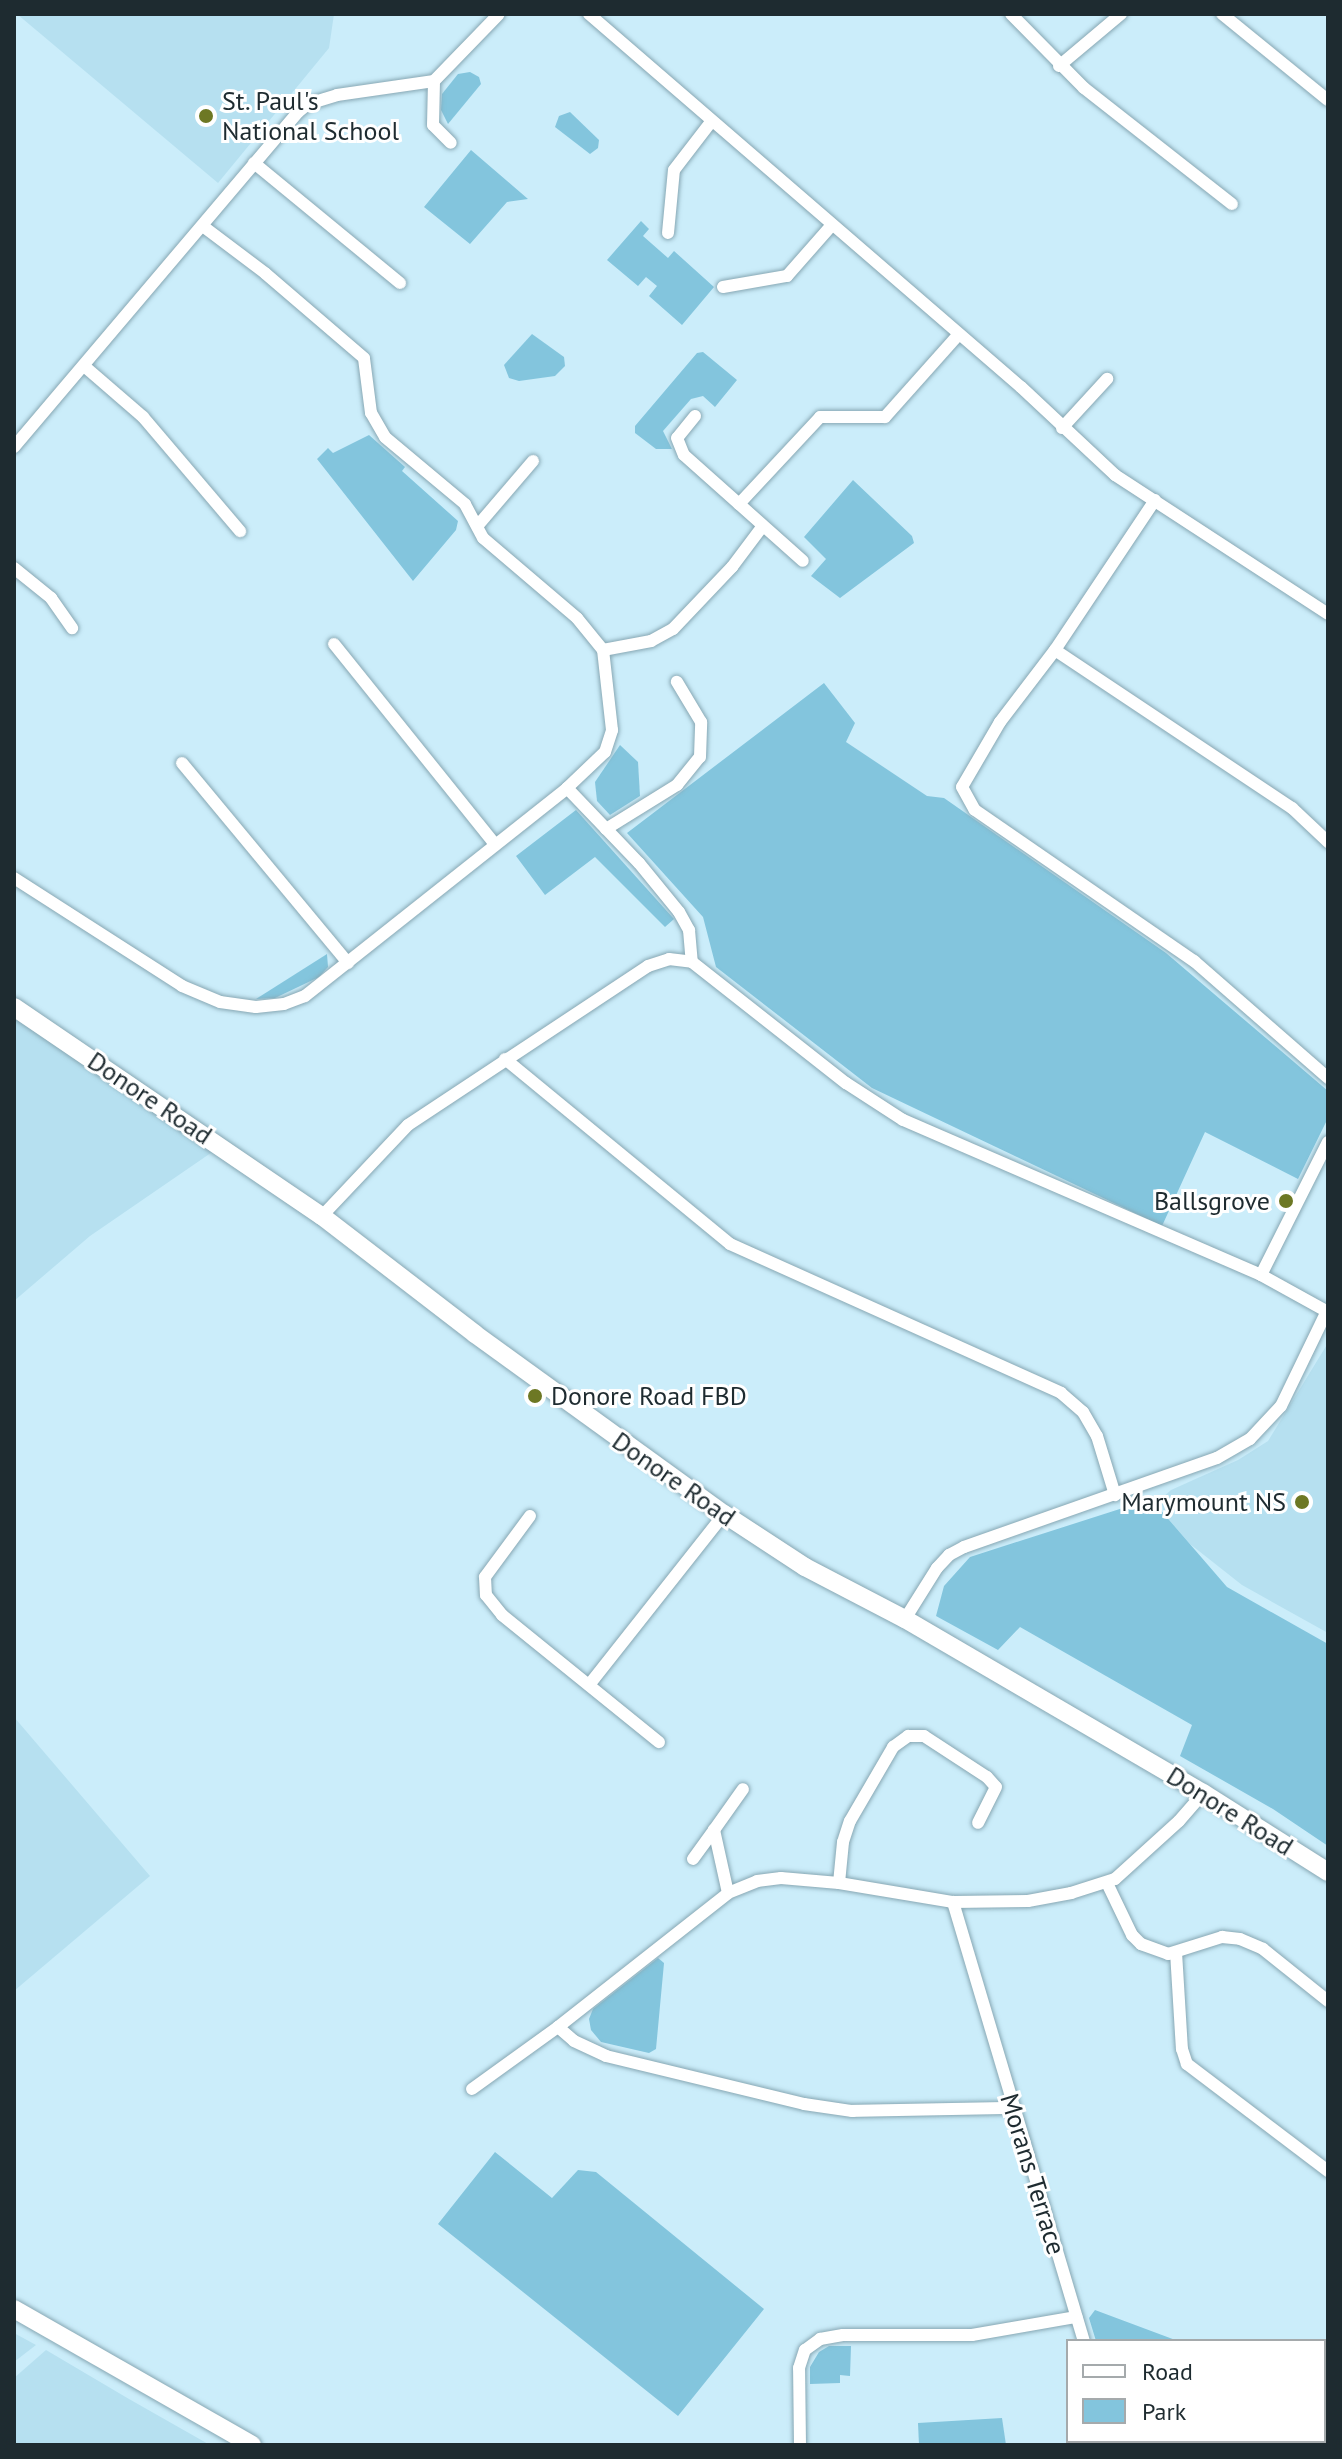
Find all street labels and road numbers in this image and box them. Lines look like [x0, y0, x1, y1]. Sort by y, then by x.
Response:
street label: Donore Road [82, 1045, 218, 1151]
street label: Donore Road [606, 1425, 742, 1533]
street label: Donore Road [1161, 1760, 1299, 1862]
street label: Morans Terrace [994, 2089, 1072, 2259]

